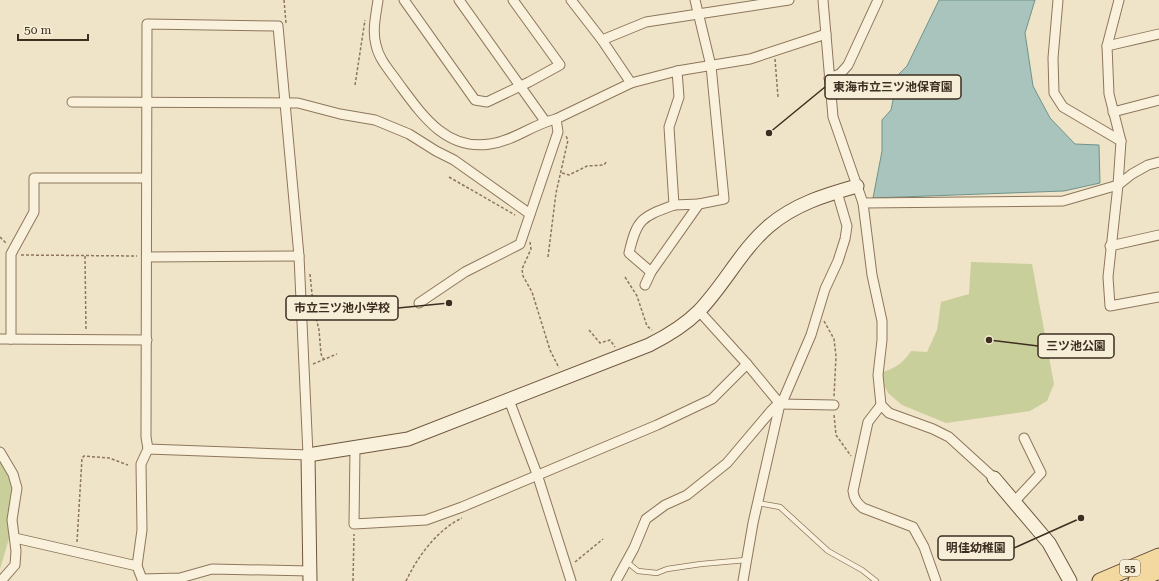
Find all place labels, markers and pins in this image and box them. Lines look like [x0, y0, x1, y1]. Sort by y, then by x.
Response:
callout: 東海市立三ツ池保育園 [825, 75, 961, 99]
callout: 市立三ツ池小学校 [286, 296, 398, 320]
callout: 三ツ池公園 [1038, 334, 1114, 358]
callout: 明佳幼稚園 [938, 536, 1014, 560]

